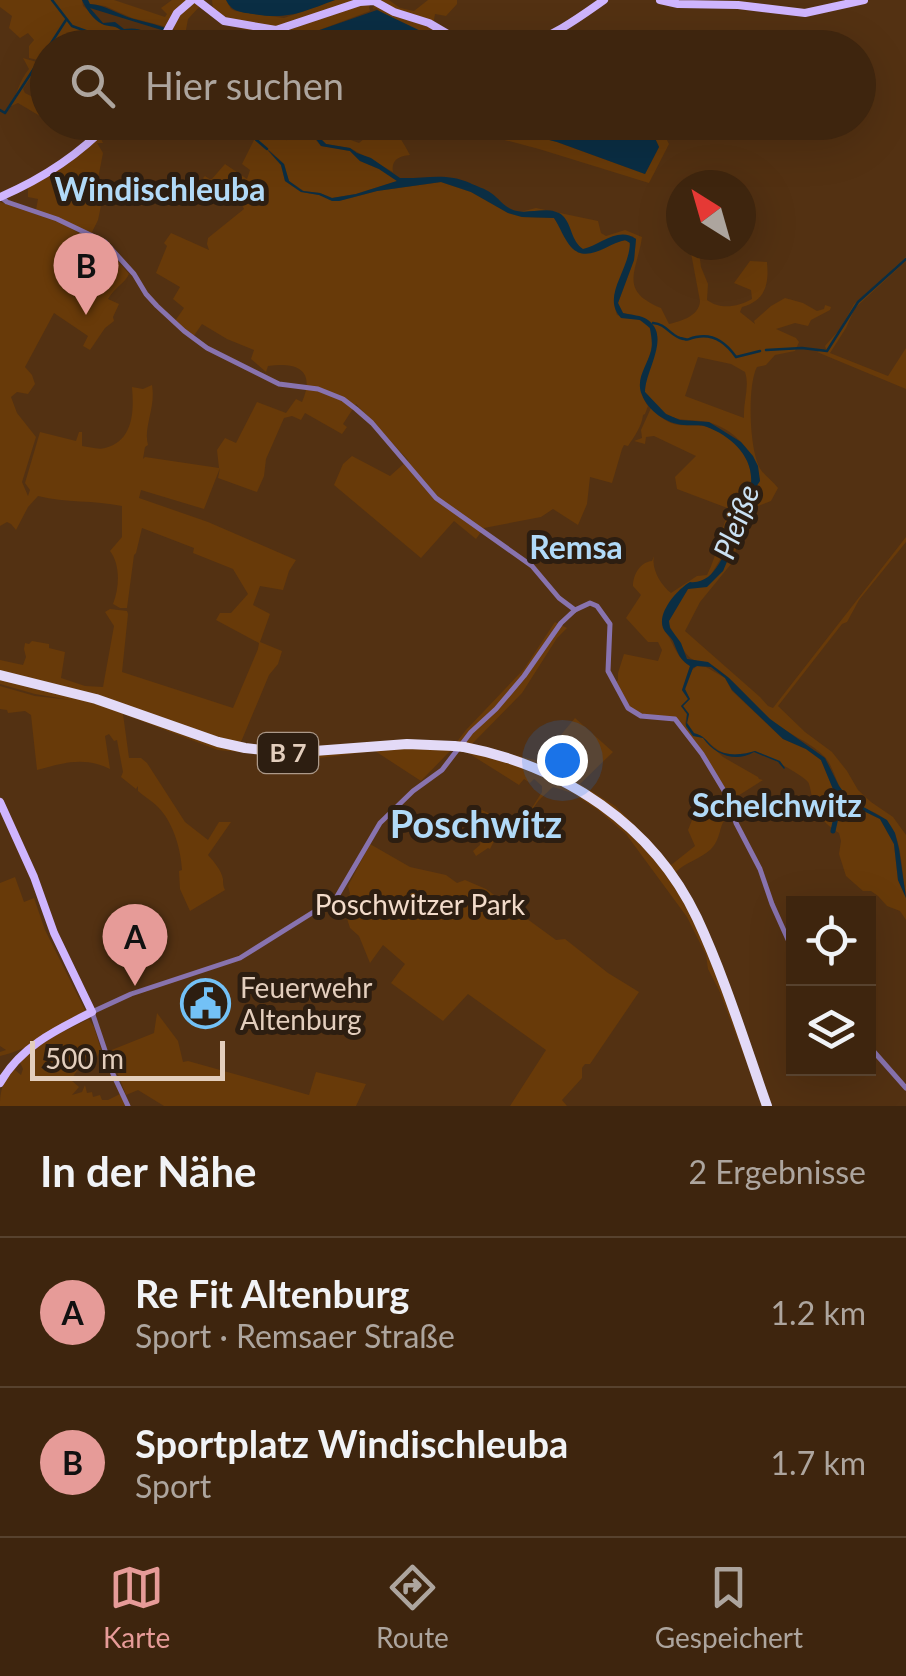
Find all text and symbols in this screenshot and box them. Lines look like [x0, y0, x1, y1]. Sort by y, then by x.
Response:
search box [30, 30, 876, 140]
icon: search [65, 58, 120, 113]
text: Hier suchen [145, 62, 344, 108]
district label: Windischleuba [55, 169, 265, 208]
north arrow [666, 170, 756, 260]
pin: B [54, 232, 118, 315]
water label: Pleiße [705, 479, 766, 563]
district label: Remsa [529, 527, 623, 566]
road number: B 7 [258, 733, 318, 773]
your location [537, 735, 588, 786]
district label: Schelchwitz [692, 785, 862, 824]
district label: Poschwitz [390, 800, 562, 846]
park label: Poschwitzer Park [315, 887, 526, 921]
map controls [786, 896, 876, 1076]
button: locate [786, 896, 876, 986]
pin: A [102, 904, 168, 986]
place label: Feuerwehr Altenburg [240, 970, 372, 1036]
public building icon: Feuerwehr Altenburg [179, 978, 231, 1030]
button: layers [786, 986, 876, 1076]
scale bar [30, 1036, 225, 1080]
text: 500 m [45, 1041, 124, 1075]
text: In der Nähe [40, 1146, 257, 1196]
text: 2 Ergebnisse [689, 1152, 866, 1191]
text: Re Fit Altenburg [135, 1270, 409, 1316]
text: A [61, 1293, 84, 1332]
text: 1.2 km [771, 1293, 866, 1332]
text: Sport · Remsaer Straße [135, 1316, 455, 1355]
text: Sportplatz Windischleuba [135, 1420, 568, 1466]
text: B [62, 1443, 83, 1482]
text: 1.7 km [771, 1443, 866, 1482]
text: Sport [135, 1466, 211, 1505]
tab: Karte [103, 1560, 170, 1654]
tab: Route [376, 1560, 449, 1654]
tab: Gespeichert [655, 1560, 803, 1654]

